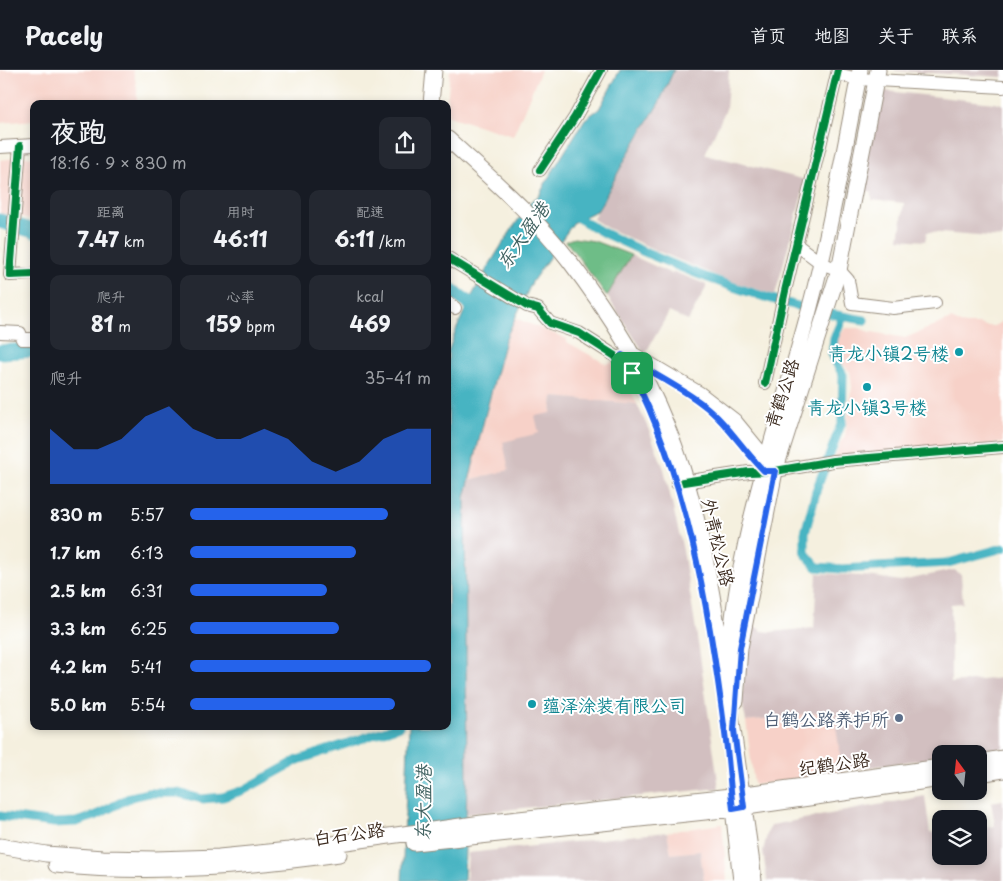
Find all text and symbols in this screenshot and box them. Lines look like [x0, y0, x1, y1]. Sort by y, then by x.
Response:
text: Pacely [25, 17, 103, 53]
text: 首页 [750, 21, 786, 48]
text: 地图 [814, 21, 850, 48]
text: 关于 [878, 21, 914, 48]
text: 联系 [942, 21, 978, 48]
text: 夜跑 [50, 109, 106, 152]
button: share [379, 117, 431, 169]
text: 18:16 · 9 × 830 m [50, 150, 187, 174]
water label: 东大盈港 [489, 194, 556, 274]
text: 距离 [97, 201, 125, 222]
text: 用时 [226, 201, 254, 222]
text: 配速 [356, 201, 384, 222]
text: 7.47 [77, 222, 119, 254]
text: 46:11 [213, 222, 268, 254]
text: 6:11 [334, 222, 374, 254]
text: km [119, 231, 145, 252]
text: /km [374, 231, 406, 252]
text: 爬升 [97, 286, 125, 307]
text: 心率 [226, 286, 254, 307]
text: kcal [356, 286, 384, 307]
text: 81 [91, 307, 114, 339]
text: 159 [206, 307, 242, 339]
text: 469 [349, 307, 391, 339]
text: m [114, 316, 131, 337]
text: bpm [242, 316, 275, 337]
place label: 青龙小镇2号楼 [828, 339, 949, 366]
marker: 青龙小镇2号楼 [953, 346, 965, 358]
pin [611, 352, 653, 394]
street label: 青鹤公路 [757, 355, 805, 431]
icon: arrive [618, 359, 646, 387]
text: 爬升 [50, 365, 82, 389]
text: 35–41 m [365, 365, 431, 389]
marker: 青龙小镇3号楼 [861, 381, 873, 393]
place label: 青龙小镇3号楼 [807, 393, 927, 420]
street label: 外青松公路 [696, 495, 742, 589]
text: 830 m [50, 502, 102, 526]
text: 5:57 [130, 502, 164, 526]
text: 1.7 km [50, 540, 101, 564]
text: 6:13 [130, 540, 164, 564]
text: 2.5 km [50, 578, 106, 602]
text: 6:31 [130, 578, 163, 602]
text: 3.3 km [50, 616, 106, 640]
text: 6:25 [130, 616, 167, 640]
text: 4.2 km [50, 654, 107, 678]
text: 5:41 [130, 654, 162, 678]
place label: 蕴泽涂装有限公司 [542, 691, 686, 718]
text: 5.0 km [50, 692, 107, 716]
text: 5:54 [130, 692, 166, 716]
marker: 蕴泽涂装有限公司 [526, 698, 538, 710]
place label: 白鹤公路养护所 [763, 705, 889, 732]
marker: 白鹤公路养护所 [893, 712, 905, 724]
street label: 纪鹤公路 [796, 745, 872, 781]
north arrow [932, 745, 988, 800]
map controls [932, 745, 987, 865]
water label: 东大盈港 [407, 763, 437, 841]
button: layers [932, 810, 987, 865]
street label: 白石公路 [311, 815, 387, 851]

